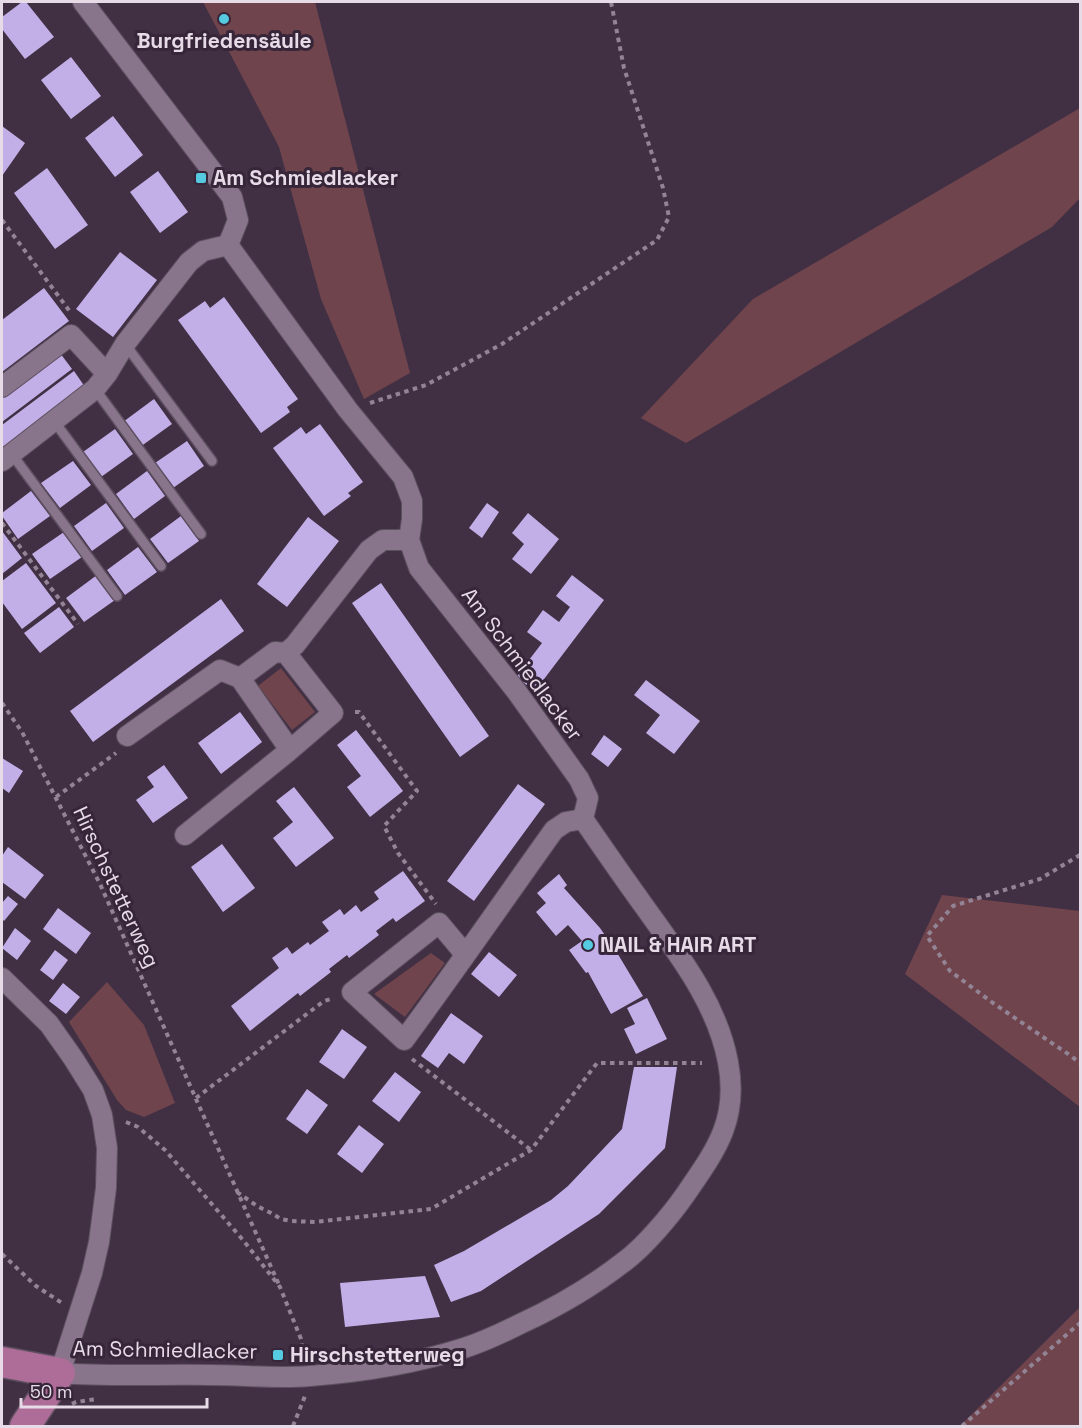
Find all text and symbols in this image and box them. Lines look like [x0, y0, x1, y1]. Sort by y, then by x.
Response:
marker: Burgfriedensäule [217, 12, 231, 26]
place label: Burgfriedensäule [136, 27, 312, 54]
place label: Am Schmiedlacker [213, 164, 398, 191]
marker: Am Schmiedlacker [194, 171, 208, 185]
street label: Am Schmiedlacker [456, 582, 589, 746]
street label: Hirschstetterweg [67, 802, 166, 972]
place label: NAIL & HAIR ART [600, 931, 756, 958]
marker: NAIL & HAIR ART [581, 938, 595, 952]
street label: Am Schmiedlacker [72, 1334, 258, 1365]
place label: Hirschstetterweg [290, 1341, 465, 1368]
marker: Hirschstetterweg [271, 1348, 285, 1362]
scale bar [21, 1371, 207, 1409]
text: 50 m [30, 1380, 72, 1403]

